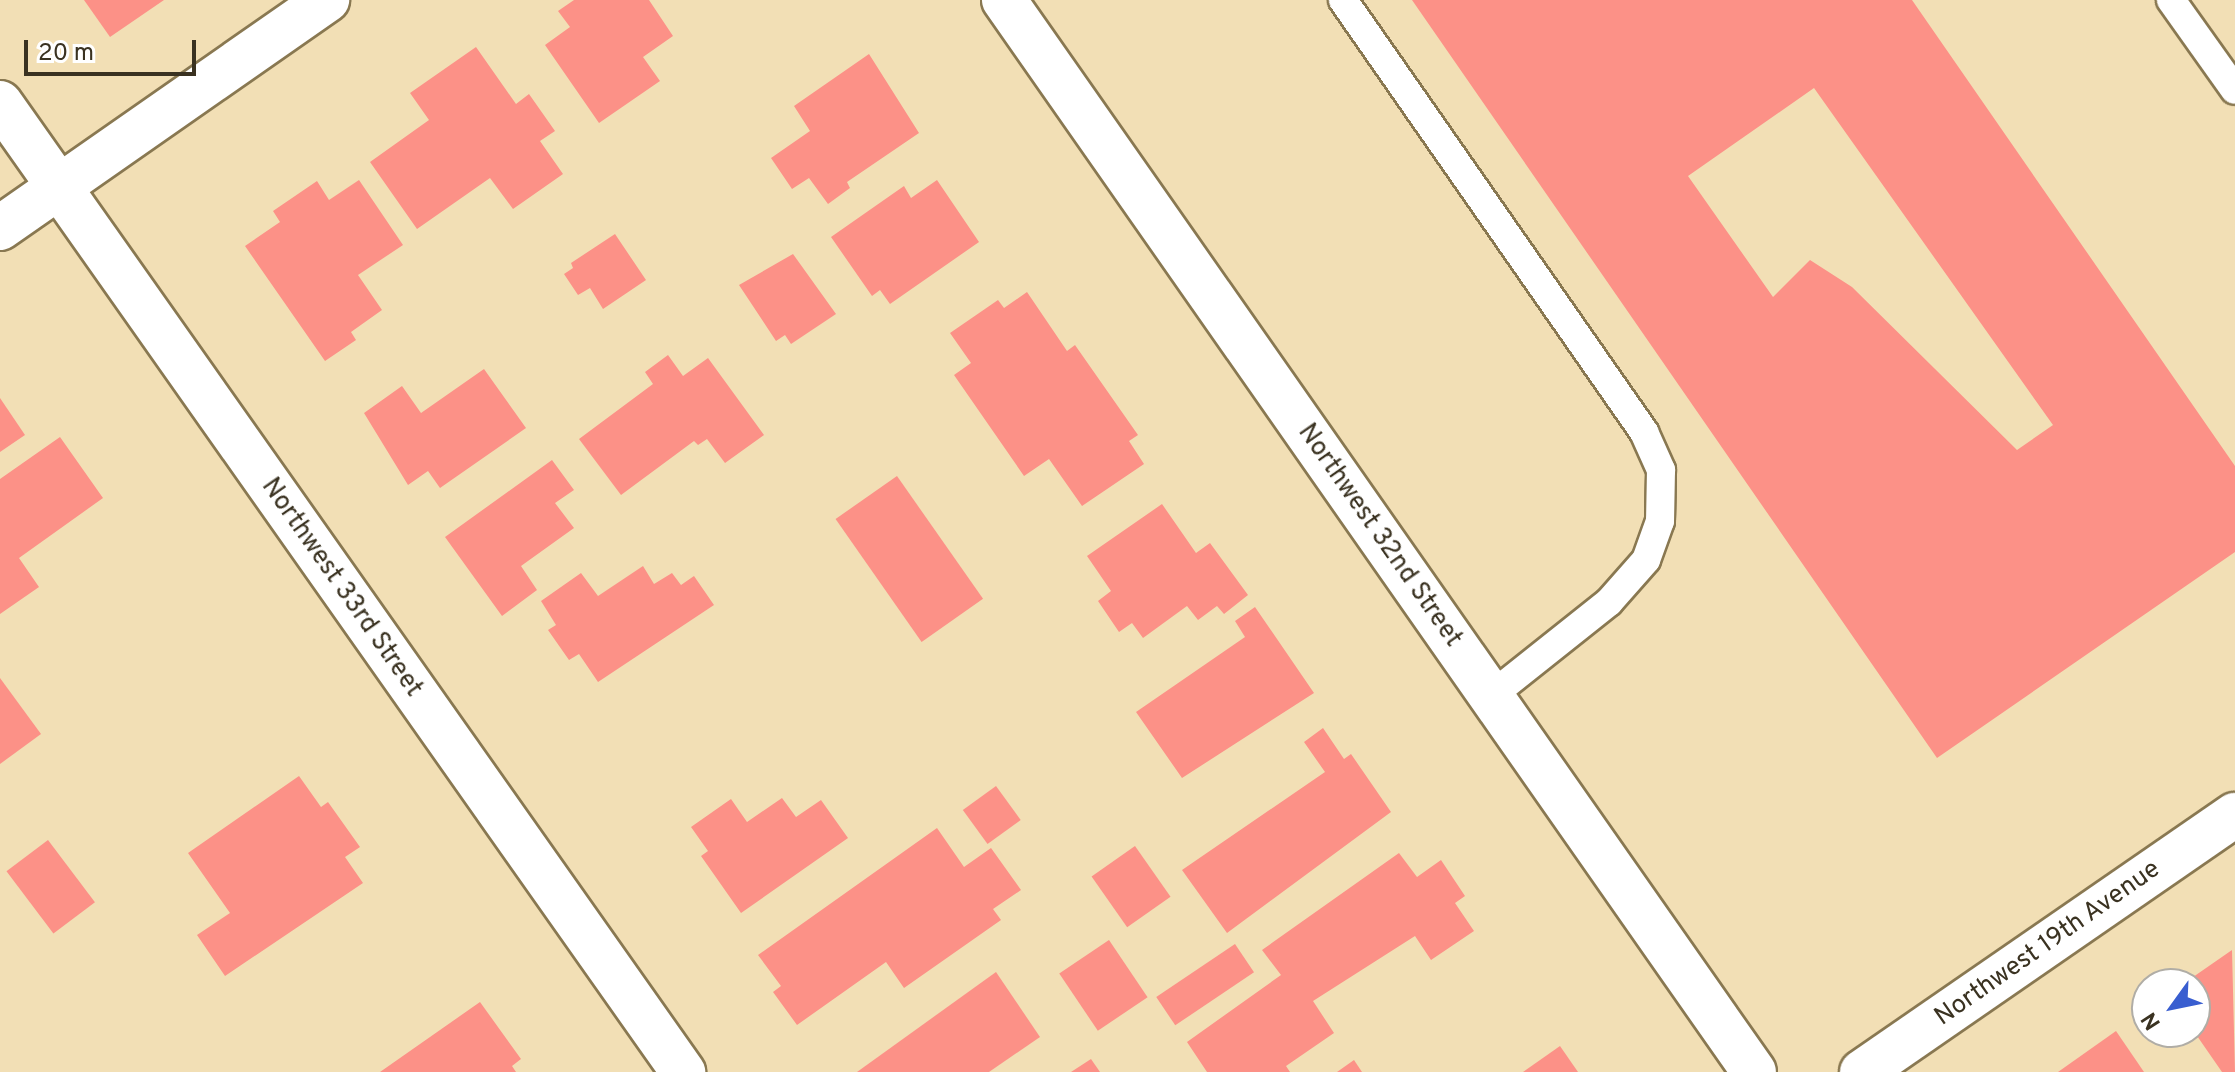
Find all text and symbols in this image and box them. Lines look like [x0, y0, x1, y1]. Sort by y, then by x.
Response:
scale bar [28, 24, 200, 74]
text: 20 m [38, 39, 94, 69]
street label: Northwest 32nd Street [1290, 418, 1468, 654]
street label: Northwest 33rd Street [254, 473, 428, 703]
street label: Northwest 19th Avenue [1929, 854, 2167, 1034]
north arrow [2131, 968, 2211, 1048]

